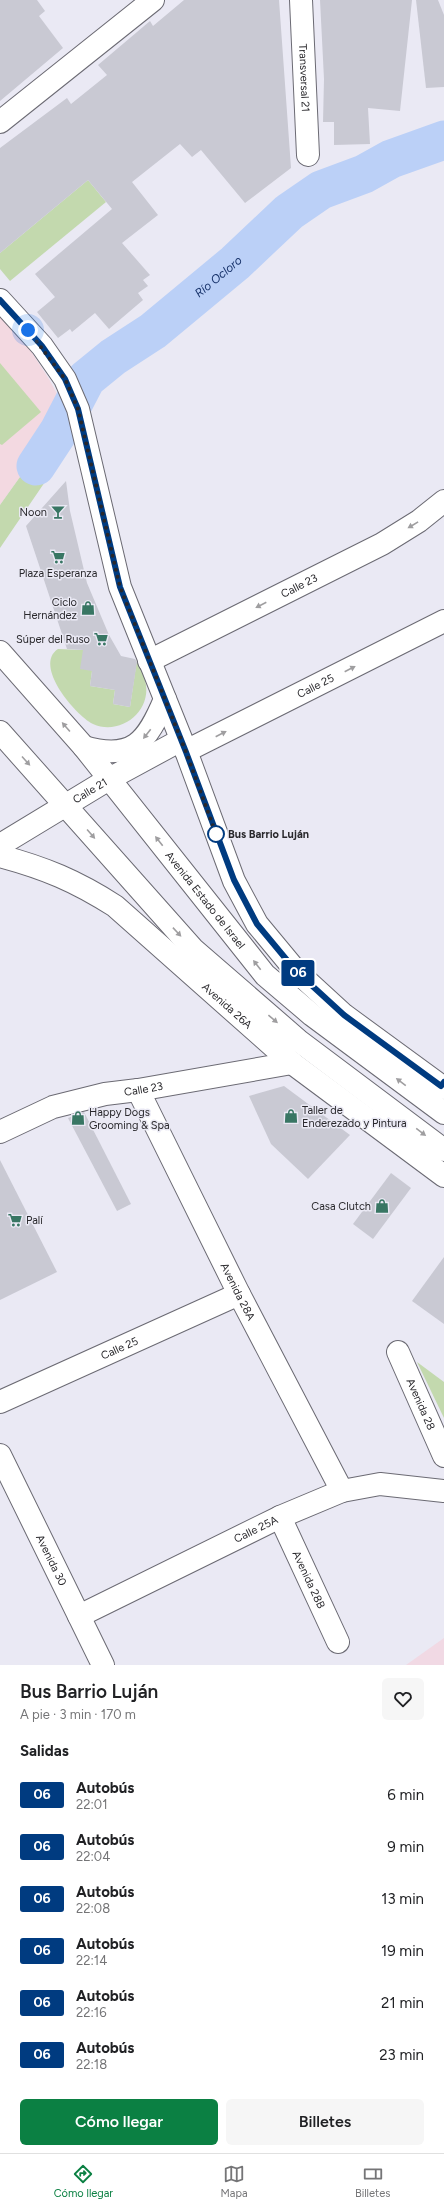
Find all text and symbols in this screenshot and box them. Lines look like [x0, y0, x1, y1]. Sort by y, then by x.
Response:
street label: Transversal 21 [296, 44, 313, 112]
water label: Río Ocloro [192, 253, 245, 300]
your location [18, 320, 38, 340]
bar icon: Noon [50, 504, 66, 520]
place label: Noon [20, 506, 47, 519]
one-way arrow [408, 521, 418, 529]
supermarket icon: Plaza Esperanza [50, 549, 66, 565]
place label: Plaza Esperanza [19, 567, 97, 580]
street label: Calle 23 [279, 571, 320, 600]
place label: Ciclo Hernández [23, 596, 77, 622]
shop icon: Ciclo Hernández [80, 600, 96, 616]
one-way arrow [255, 601, 267, 608]
supermarket icon: Súper del Ruso [93, 631, 109, 647]
place label: Súper del Ruso [16, 633, 90, 646]
one-way arrow [344, 665, 355, 672]
street label: Calle 25 [295, 671, 336, 700]
one-way arrow [62, 722, 71, 733]
one-way arrow [143, 728, 152, 739]
one-way arrow [215, 731, 227, 737]
one-way arrow [21, 756, 31, 766]
street label: Calle 21 [70, 775, 109, 806]
marker: Bus Barrio Luján [207, 825, 225, 843]
place label: Bus Barrio Luján [228, 828, 309, 841]
one-way arrow [86, 829, 95, 840]
one-way arrow [155, 835, 164, 846]
street label: Avenida Estado de Israel [163, 849, 248, 951]
one-way arrow [172, 927, 182, 937]
one-way arrow [253, 959, 262, 970]
line badge: 06 [280, 960, 316, 986]
text: 06 [289, 964, 307, 981]
street label: Avenida 26A [200, 980, 255, 1031]
one-way arrow [267, 1015, 278, 1024]
one-way arrow [396, 1078, 407, 1086]
street label: Calle 23 [123, 1079, 164, 1098]
place label: Taller de Enderezado y Pintura [302, 1104, 407, 1130]
place label: Happy Dogs Grooming & Spa [89, 1106, 170, 1132]
shop icon: Taller de Enderezado y Pintura [283, 1108, 299, 1124]
shop icon: Happy Dogs Grooming & Spa [70, 1110, 86, 1126]
one-way arrow [415, 1128, 426, 1136]
shop icon: Casa Clutch [374, 1198, 390, 1214]
place label: Casa Clutch [311, 1200, 371, 1213]
supermarket icon: Palí [7, 1212, 23, 1228]
place label: Palí [26, 1214, 43, 1227]
street label: Avenida 28A [218, 1261, 258, 1323]
street label: Calle 25 [99, 1334, 140, 1362]
street label: Avenida 28 [404, 1376, 438, 1432]
street label: Calle 25A [232, 1512, 280, 1545]
street label: Avenida 30 [33, 1532, 70, 1588]
street label: Avenida 28B [290, 1549, 328, 1611]
button: heart [382, 1678, 424, 1720]
text: Bus Barrio Luján [20, 1680, 158, 1703]
text: A pie · 3 min · 170 m [20, 1707, 136, 1722]
text: Salidas [20, 1742, 69, 1760]
text: Autobús [76, 1779, 134, 1797]
text: 06 [33, 1786, 51, 1803]
text: 6 min [387, 1786, 424, 1804]
text: 22:01 [76, 1797, 108, 1812]
text: Autobús [76, 1831, 134, 1849]
text: 06 [33, 1838, 51, 1855]
text: 9 min [387, 1838, 424, 1856]
text: 22:04 [76, 1849, 110, 1864]
text: Autobús [76, 1883, 134, 1901]
text: 06 [33, 1890, 51, 1907]
text: 13 min [381, 1890, 424, 1908]
text: 22:08 [76, 1901, 110, 1916]
text: Autobús [76, 1935, 134, 1953]
text: 06 [33, 1942, 51, 1959]
text: 19 min [381, 1942, 424, 1960]
text: 22:14 [76, 1953, 107, 1968]
text: Autobús [76, 1987, 134, 2005]
text: 06 [33, 1994, 51, 2011]
text: 21 min [381, 1994, 424, 2012]
text: 22:16 [76, 2005, 107, 2020]
text: Autobús [76, 2039, 134, 2057]
text: 06 [33, 2046, 51, 2063]
text: 23 min [379, 2046, 424, 2064]
text: 22:18 [76, 2057, 107, 2072]
button: Cómo llegar [20, 2099, 218, 2145]
button: Billetes [226, 2099, 424, 2145]
tab: Cómo llegar [54, 2163, 113, 2200]
tab: Mapa [220, 2163, 248, 2200]
tab: Billetes [355, 2163, 390, 2200]

